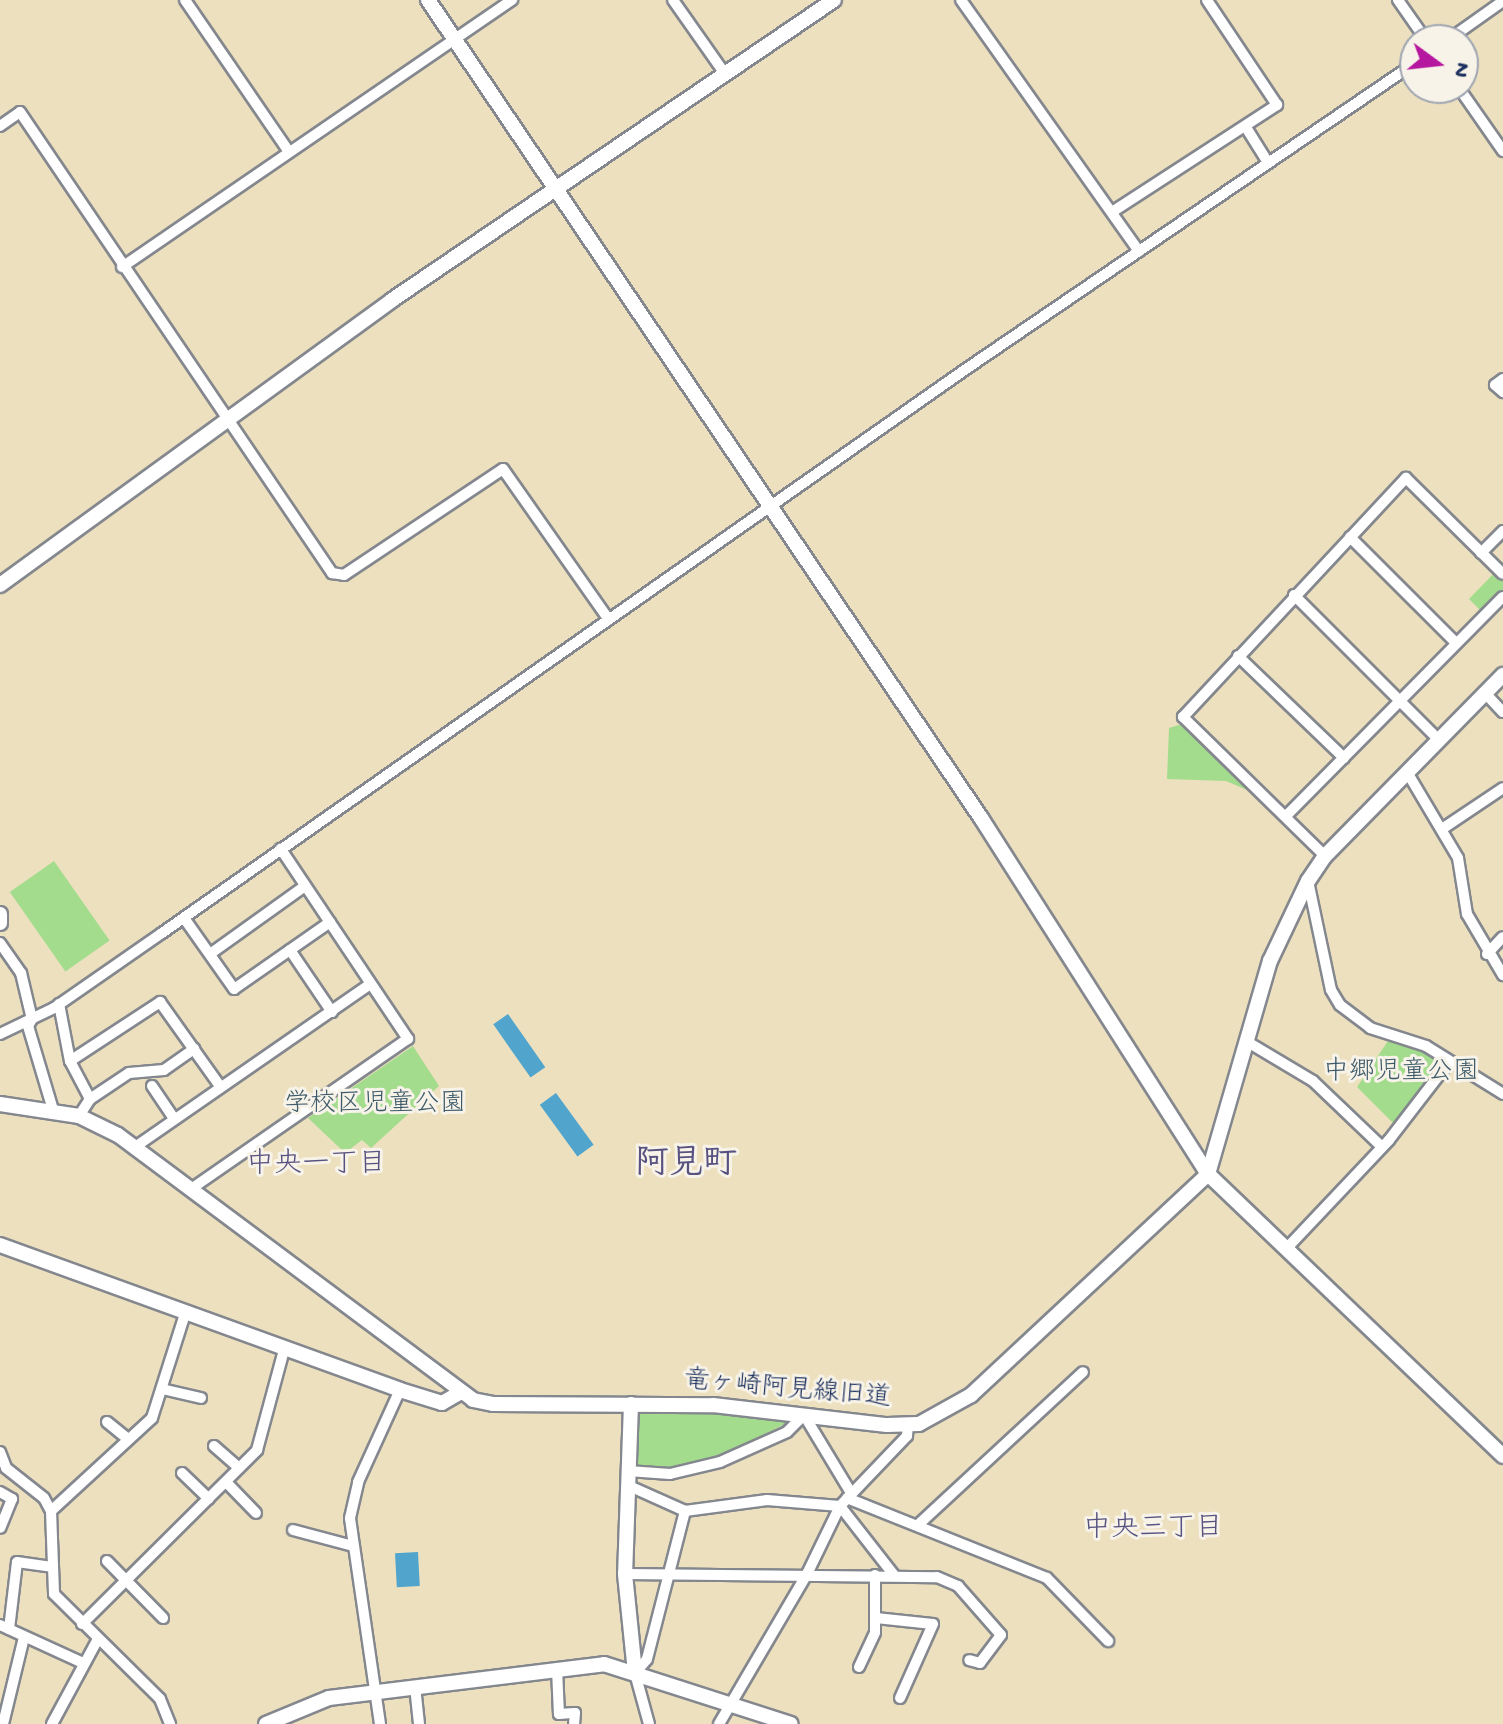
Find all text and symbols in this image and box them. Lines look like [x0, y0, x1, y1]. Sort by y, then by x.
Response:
north arrow [1399, 24, 1479, 104]
text: N [1446, 59, 1475, 80]
park label: 中郷児童公園 [1323, 1058, 1479, 1090]
park label: 学校区児童公園 [284, 1090, 466, 1122]
district label: 阿見町 [635, 1147, 737, 1187]
district label: 中央一丁目 [246, 1149, 386, 1183]
street label: 竜ヶ崎阿見線旧道 [682, 1366, 892, 1416]
district label: 中央三丁目 [1083, 1513, 1223, 1547]

